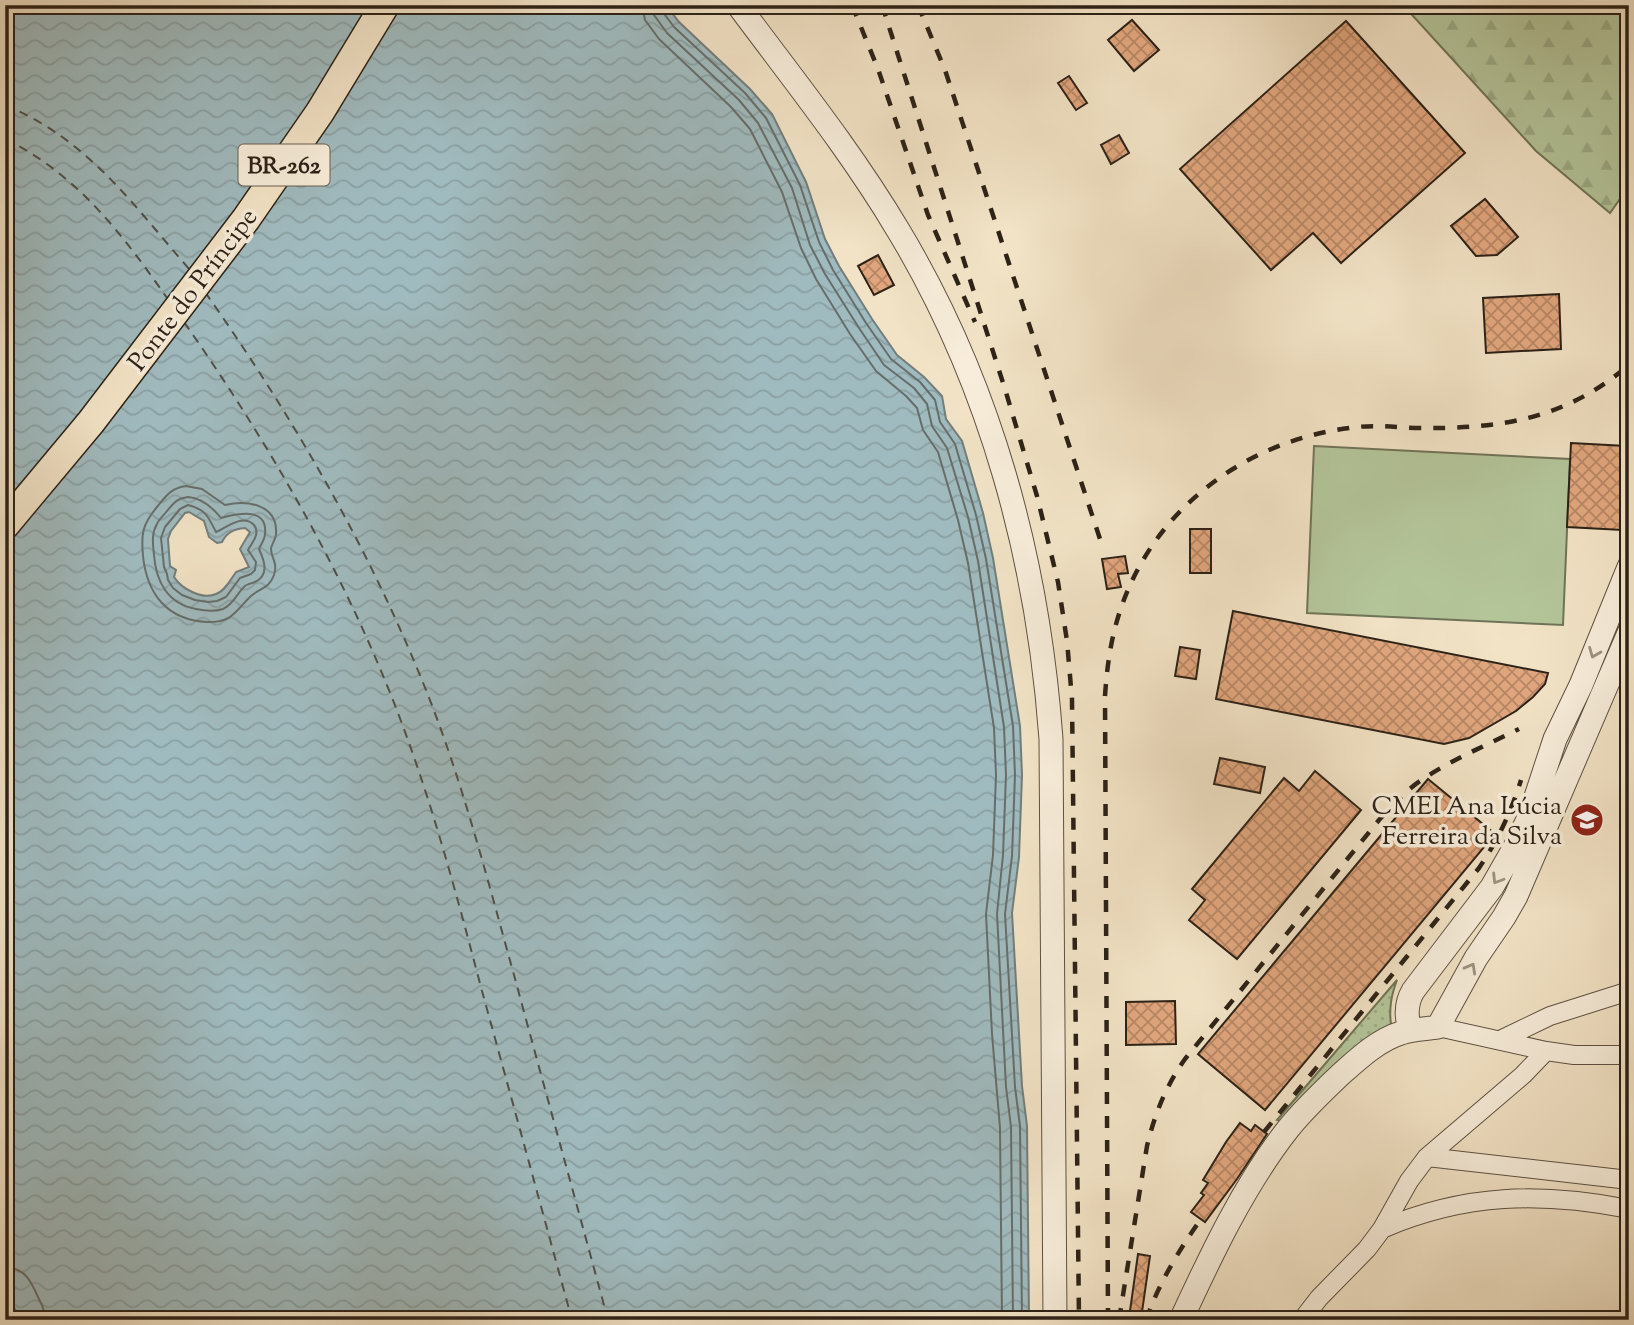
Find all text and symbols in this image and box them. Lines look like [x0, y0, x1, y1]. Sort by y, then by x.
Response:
road number: BR-262 [238, 145, 330, 186]
street label: Ponte do Príncipe [120, 201, 268, 380]
one-way arrow [1588, 646, 1602, 658]
place label: CMEI Ana Lúcia Ferreira da Silva [1372, 789, 1562, 856]
school or university icon: CMEI Ana Lúcia Ferreira da Silva [1568, 801, 1606, 839]
one-way arrow [1492, 871, 1505, 884]
one-way arrow [1463, 962, 1476, 975]

